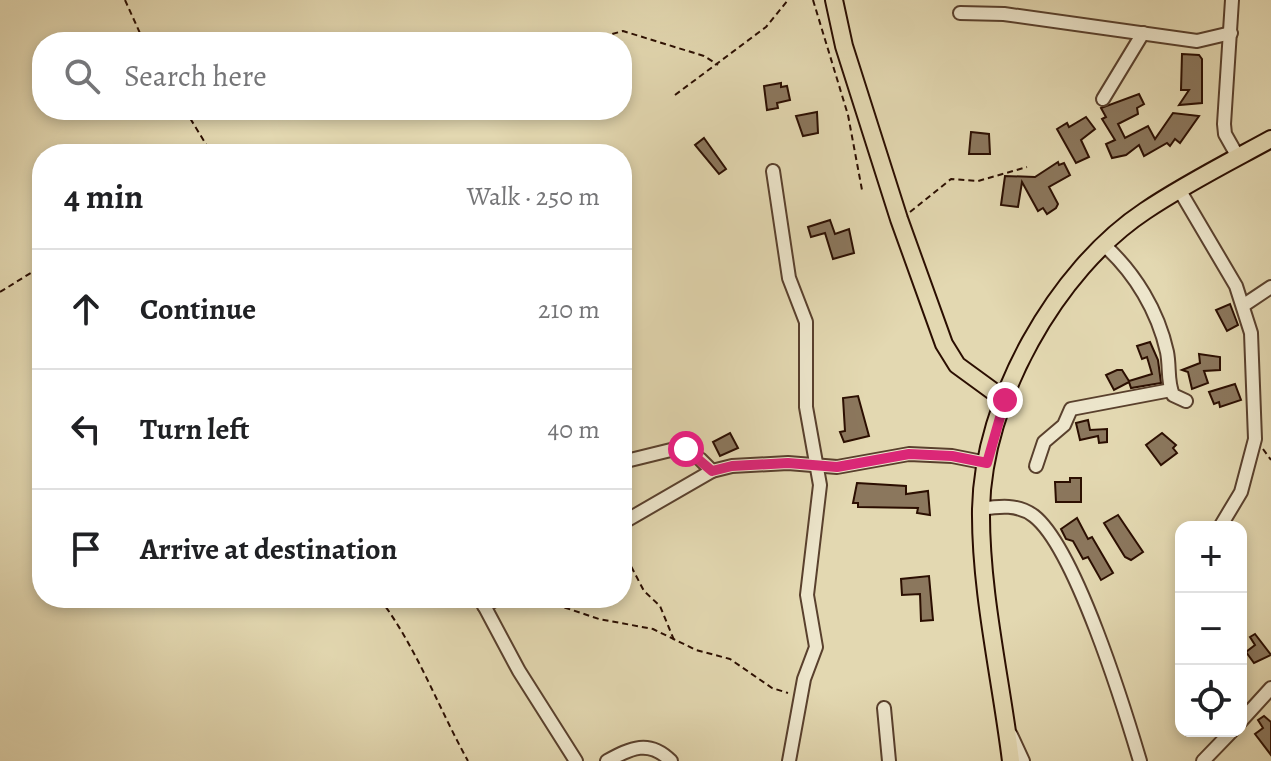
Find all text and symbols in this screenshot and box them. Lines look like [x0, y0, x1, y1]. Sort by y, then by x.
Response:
search box [32, 32, 632, 120]
icon: search [60, 54, 104, 98]
text: Search here [124, 56, 267, 96]
text: 4 min [64, 173, 143, 220]
text: Walk · 250 m [467, 179, 600, 214]
icon: ahead [64, 287, 108, 331]
text: Continue [140, 289, 256, 329]
text: 210 m [538, 292, 600, 327]
route end [987, 382, 1023, 418]
icon: left [64, 407, 108, 451]
text: Turn left [140, 409, 249, 449]
text: 40 m [548, 412, 600, 447]
route start [668, 431, 704, 467]
map controls [1175, 521, 1247, 737]
button: + [1175, 521, 1247, 593]
icon: arrive [64, 527, 108, 571]
text: Arrive at destination [140, 529, 397, 569]
button: − [1175, 593, 1247, 665]
button: locate [1175, 665, 1247, 737]

